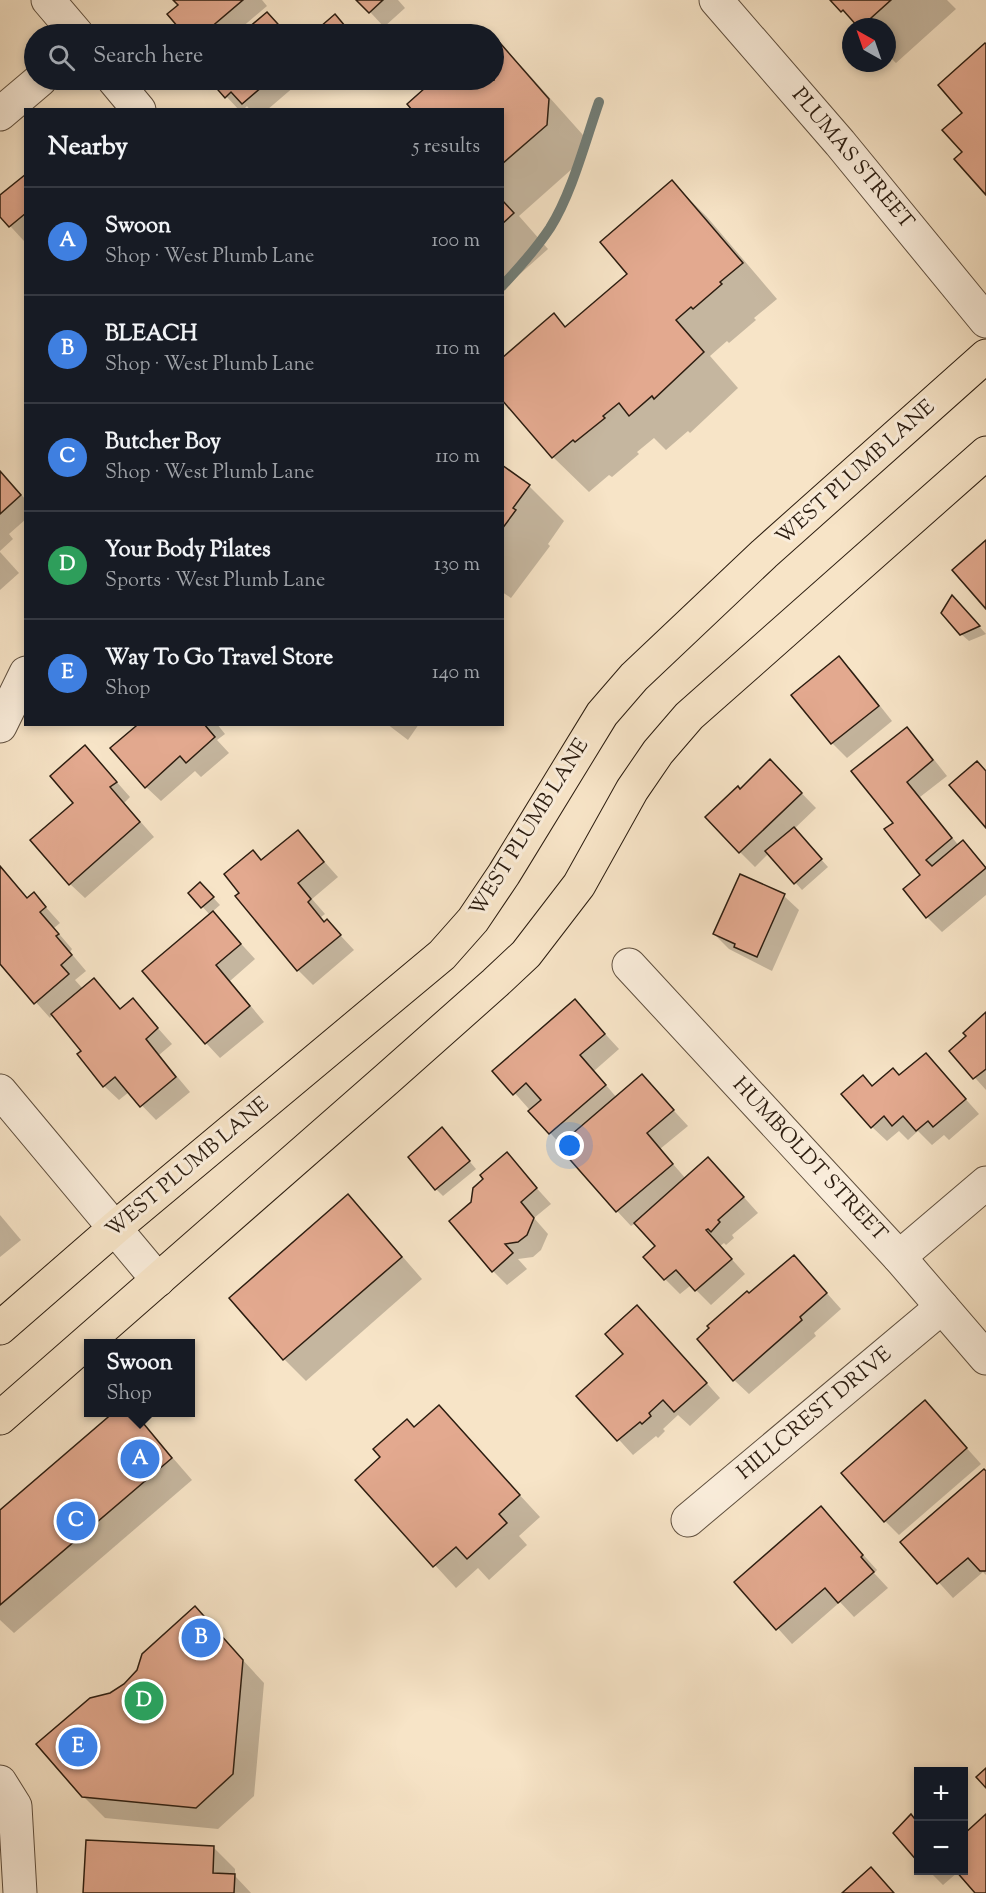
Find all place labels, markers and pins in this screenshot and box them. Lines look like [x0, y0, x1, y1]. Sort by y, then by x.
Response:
pin: A [120, 1436, 160, 1482]
pin: C [56, 1498, 96, 1544]
pin: B [182, 1616, 220, 1660]
pin: D [124, 1678, 164, 1724]
pin: E [58, 1724, 98, 1770]

